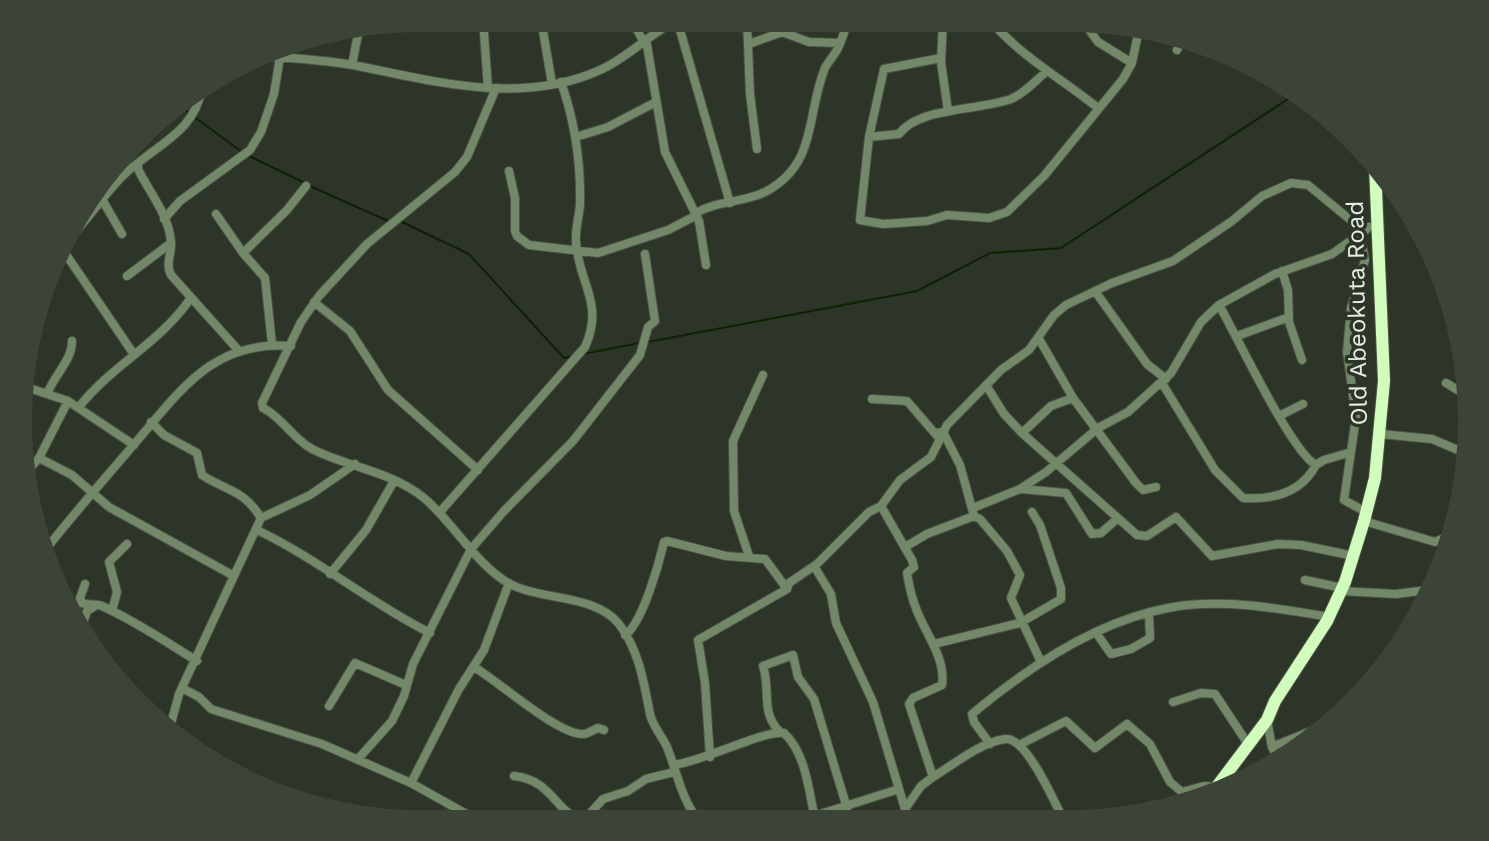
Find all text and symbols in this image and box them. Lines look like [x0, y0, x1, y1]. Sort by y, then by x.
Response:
street label: Old Abeokuta Road [1341, 200, 1373, 426]

